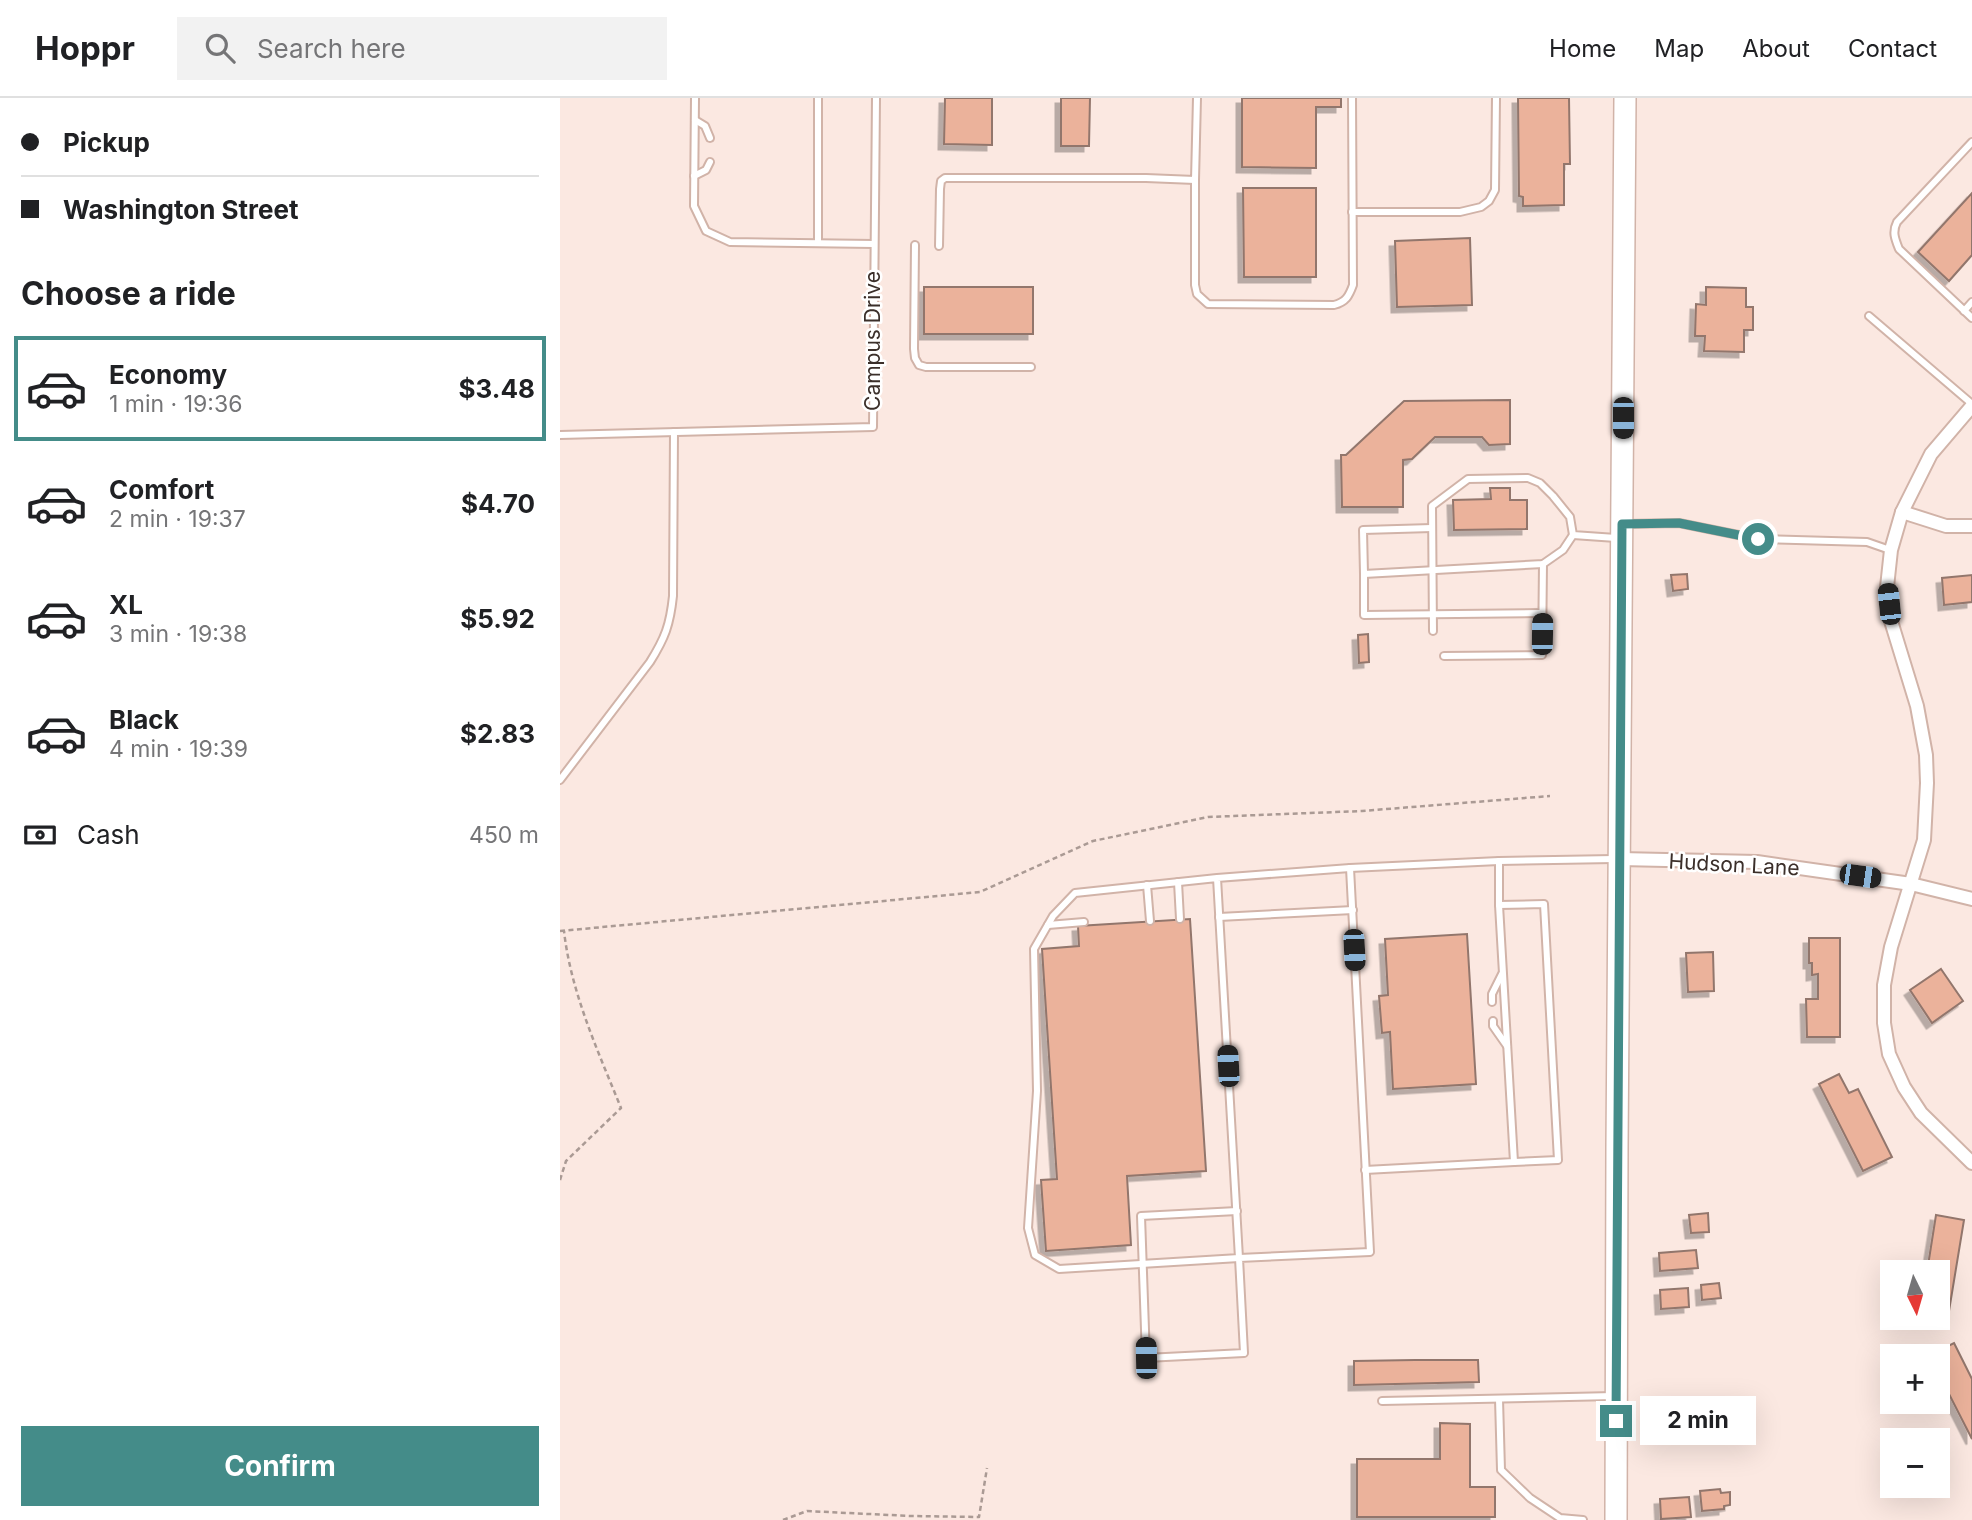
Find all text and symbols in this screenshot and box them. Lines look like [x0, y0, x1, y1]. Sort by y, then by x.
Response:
search box [177, 17, 667, 80]
text: Hoppr [35, 28, 135, 68]
icon: search [201, 29, 239, 67]
text: Search here [257, 33, 406, 64]
text: Home [1549, 34, 1616, 63]
text: Map [1654, 34, 1704, 63]
text: About [1742, 34, 1810, 63]
text: Contact [1848, 34, 1937, 63]
text: Pickup [63, 127, 150, 158]
text: Washington Street [63, 194, 299, 225]
street label: Campus Drive [860, 271, 885, 411]
text: Choose a ride [21, 274, 236, 313]
icon: car [25, 357, 88, 420]
text: Economy [109, 359, 227, 390]
text: $3.48 [459, 373, 535, 404]
text: 1 min · 19:36 [109, 390, 242, 418]
car [1613, 397, 1634, 439]
icon: car [25, 472, 88, 535]
text: Comfort [109, 474, 214, 505]
text: $4.70 [461, 488, 535, 519]
text: 2 min · 19:37 [109, 505, 246, 533]
route start [1742, 523, 1774, 555]
car [1877, 582, 1902, 626]
icon: car [25, 587, 88, 650]
text: XL [109, 589, 143, 620]
text: $5.92 [460, 603, 535, 634]
car [1532, 613, 1553, 655]
text: 3 min · 19:38 [109, 620, 247, 648]
icon: car [25, 702, 88, 765]
text: Black [109, 704, 179, 735]
text: $2.83 [460, 718, 535, 749]
text: 4 min · 19:39 [109, 735, 248, 763]
icon: cash [21, 816, 59, 854]
text: Cash [77, 819, 140, 850]
text: 450 m [469, 821, 539, 849]
street label: Hudson Lane [1668, 849, 1800, 880]
car [1838, 863, 1883, 889]
car [1343, 928, 1366, 972]
car [1217, 1044, 1240, 1088]
north arrow [1880, 1260, 1950, 1330]
map controls [1880, 1260, 1950, 1498]
car [1136, 1337, 1157, 1379]
button: + [1880, 1344, 1950, 1414]
callout: 2 min [1640, 1396, 1756, 1446]
route end [1600, 1405, 1632, 1437]
text: 2 min [1667, 1406, 1729, 1434]
button: Confirm [21, 1426, 539, 1506]
button: − [1880, 1428, 1950, 1498]

